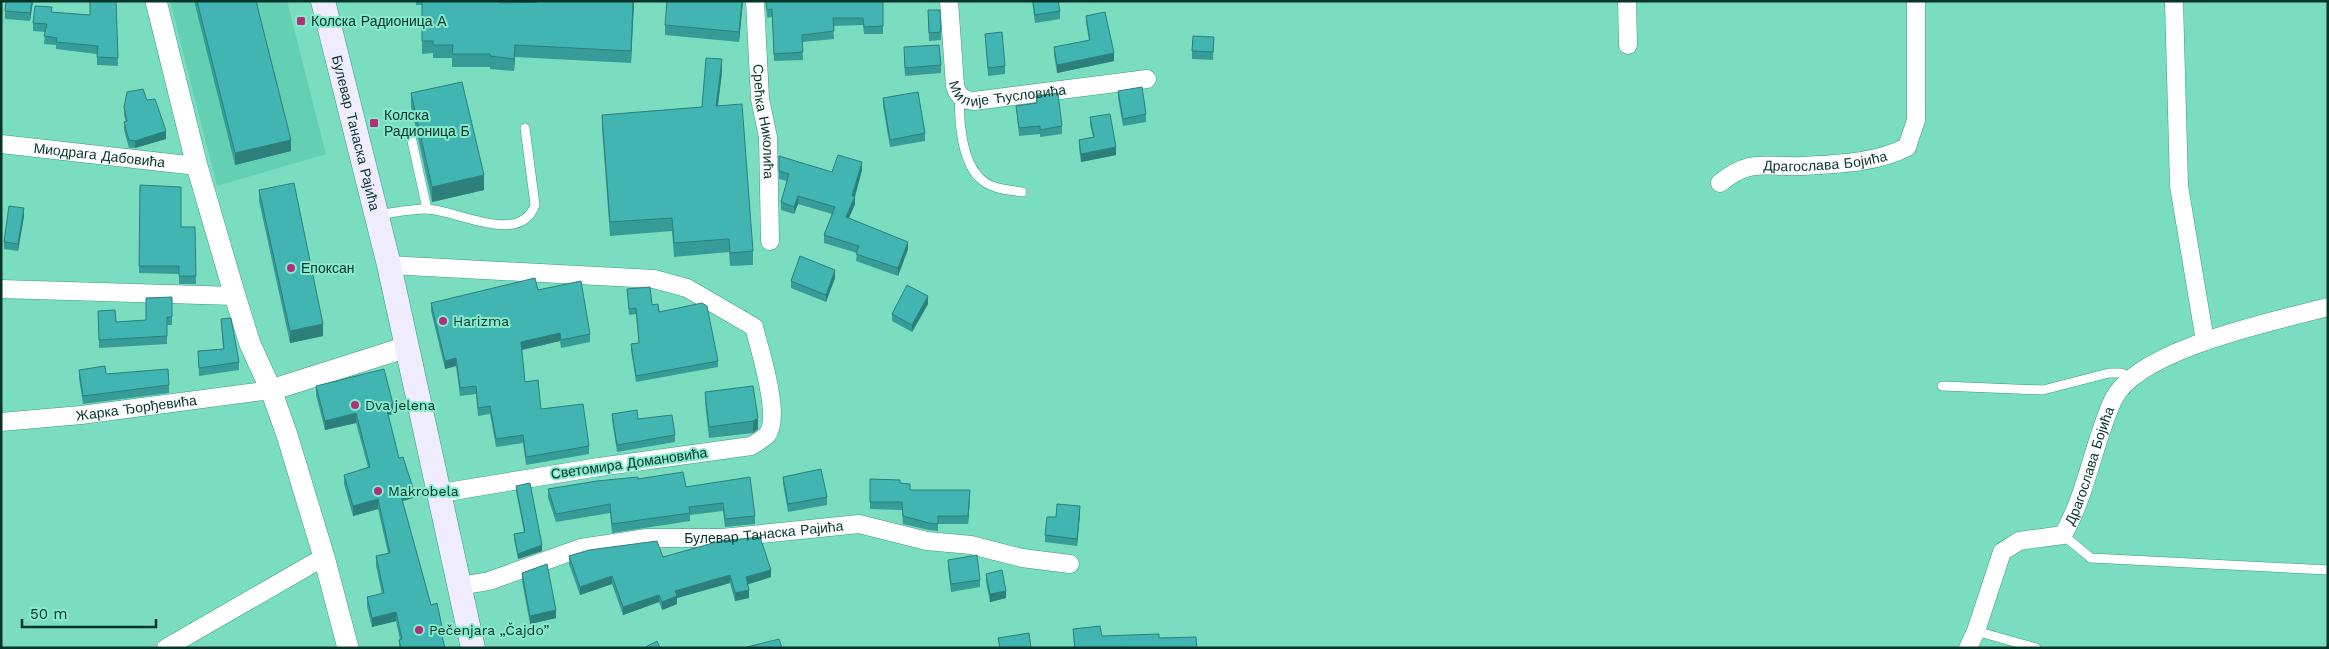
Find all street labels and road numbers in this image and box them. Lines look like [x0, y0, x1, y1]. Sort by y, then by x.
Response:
street label: Булевар Танаска Рајића [329, 54, 383, 213]
street label: Срећка Николића [750, 64, 777, 179]
street label: Милије Ћусловића [946, 79, 1067, 109]
street label: Миодрага Дабовића [33, 140, 166, 170]
street label: Драгослава Бојића [1763, 148, 1889, 174]
street label: Жарка Ђорђевића [75, 392, 198, 424]
street label: Драгослава Бојића [2062, 404, 2117, 527]
street label: Светомира Домановића [550, 444, 708, 482]
street label: Булевар Танаска Рајића [684, 518, 844, 546]

